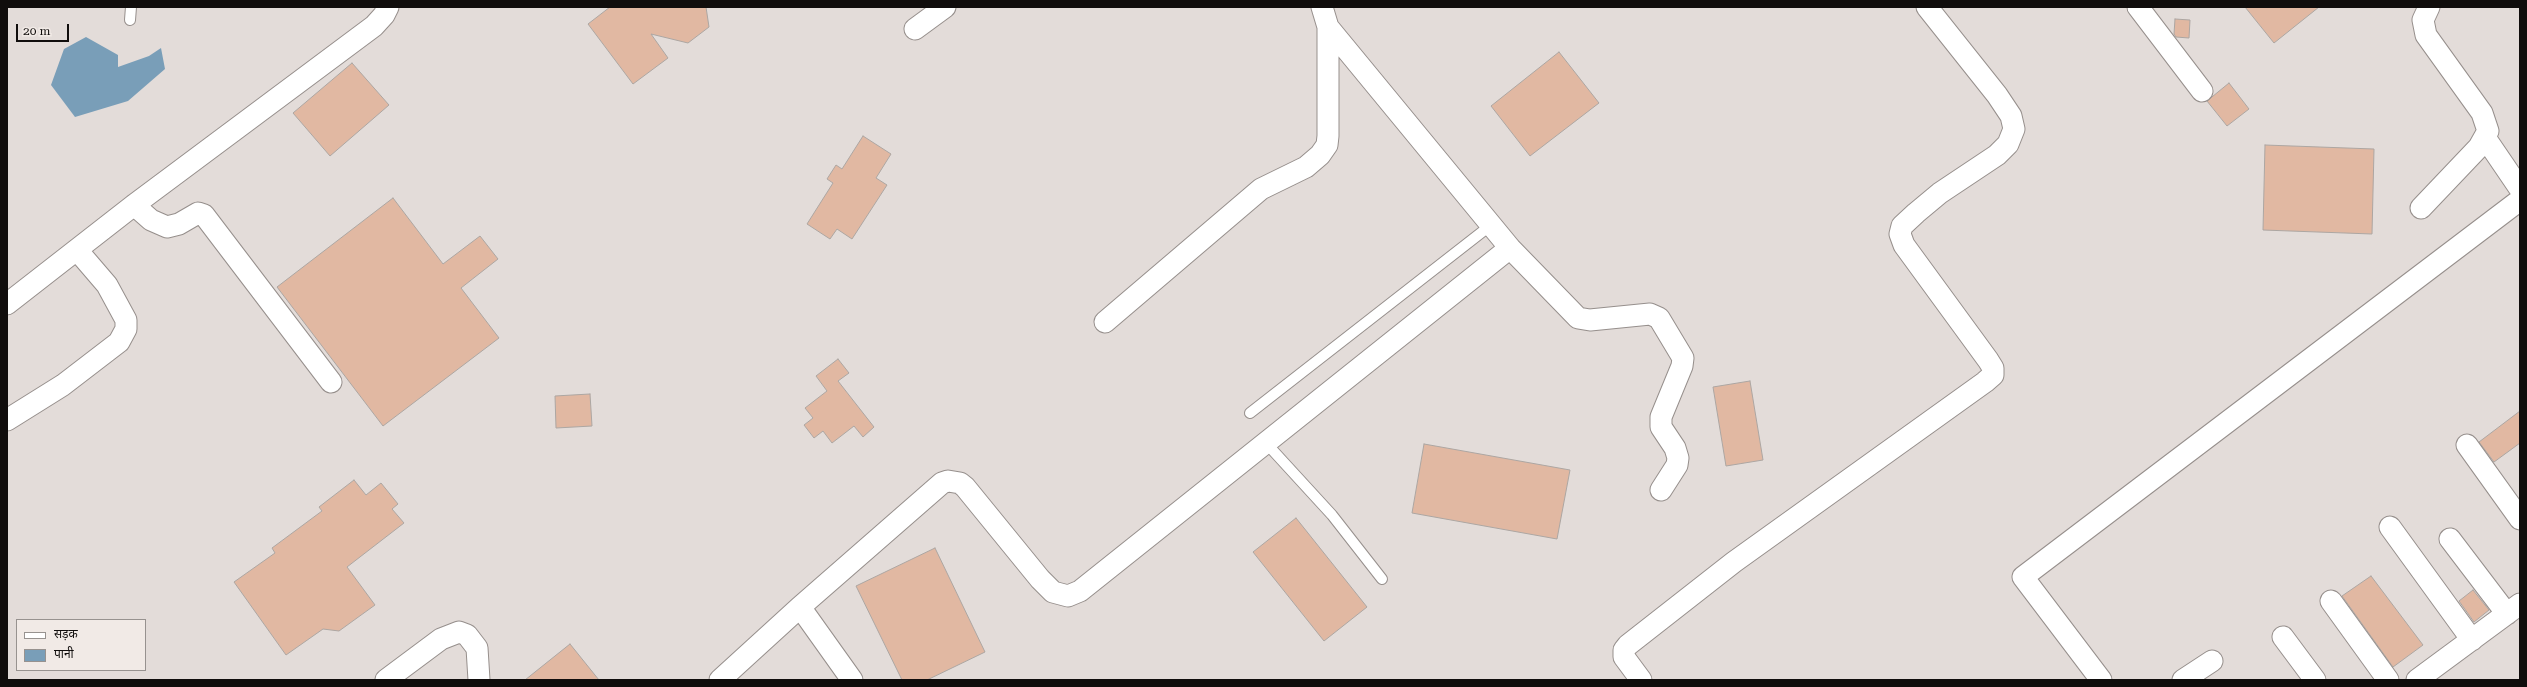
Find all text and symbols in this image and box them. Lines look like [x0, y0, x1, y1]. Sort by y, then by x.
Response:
scale bar [18, 16, 71, 42]
text: 20 m [23, 24, 50, 38]
legend [16, 619, 146, 671]
text: सड़क [54, 627, 78, 641]
text: पानी [54, 647, 74, 661]

